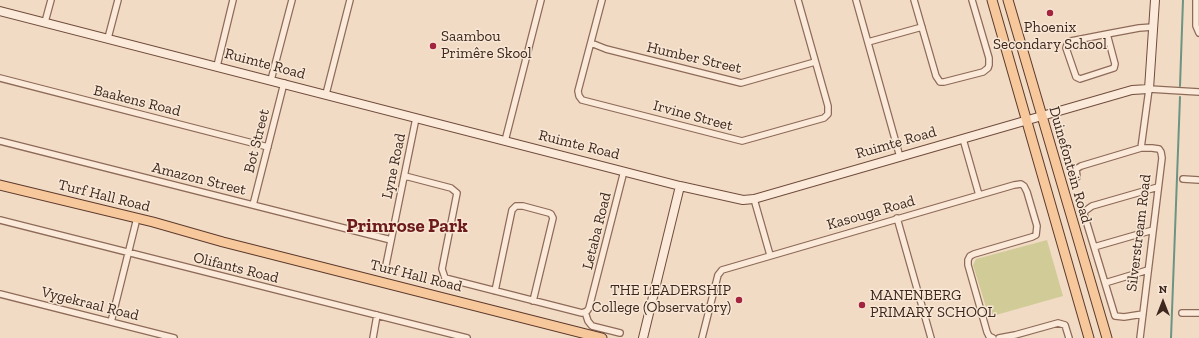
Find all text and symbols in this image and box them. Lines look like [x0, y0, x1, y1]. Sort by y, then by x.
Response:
marker: Phoenix Secondary School [1045, 8, 1055, 18]
place label: Phoenix Secondary School [993, 19, 1107, 54]
place label: Saambou Primêre Skool [441, 28, 532, 63]
street label: Humber Street [645, 38, 743, 78]
marker: Saambou Primêre Skool [428, 41, 438, 51]
street label: Ruimte Road [223, 45, 307, 83]
street label: Baakens Road [92, 82, 182, 120]
street label: Irvine Street [651, 97, 735, 135]
street label: Duinefontein Road [1045, 104, 1095, 226]
street label: Bot Street [240, 107, 274, 175]
street label: Ruimte Road [854, 123, 938, 163]
street label: Ruimte Road [537, 126, 621, 164]
street label: Lyne Road [378, 132, 410, 200]
street label: Amazon Street [150, 159, 248, 199]
street label: Silverstream Road [1123, 173, 1155, 293]
street label: Turf Hall Road [56, 176, 152, 216]
street label: Letaba Road [579, 191, 615, 271]
street label: Kasouga Road [825, 192, 917, 234]
district label: Primrose Park [346, 216, 468, 238]
street label: Olifants Road [191, 249, 281, 287]
street label: Turf Hall Road [368, 256, 464, 296]
place label: THE LEADERSHIP College (Observatory) [592, 282, 731, 317]
north arrow [1143, 282, 1183, 322]
street label: Vygekraal Road [39, 283, 141, 325]
text: N [1159, 283, 1167, 296]
place label: MANENBERG PRIMARY SCHOOL [870, 287, 996, 322]
marker: THE LEADERSHIP College (Observatory) [734, 295, 744, 305]
marker: MANENBERG PRIMARY SCHOOL [857, 300, 867, 310]

